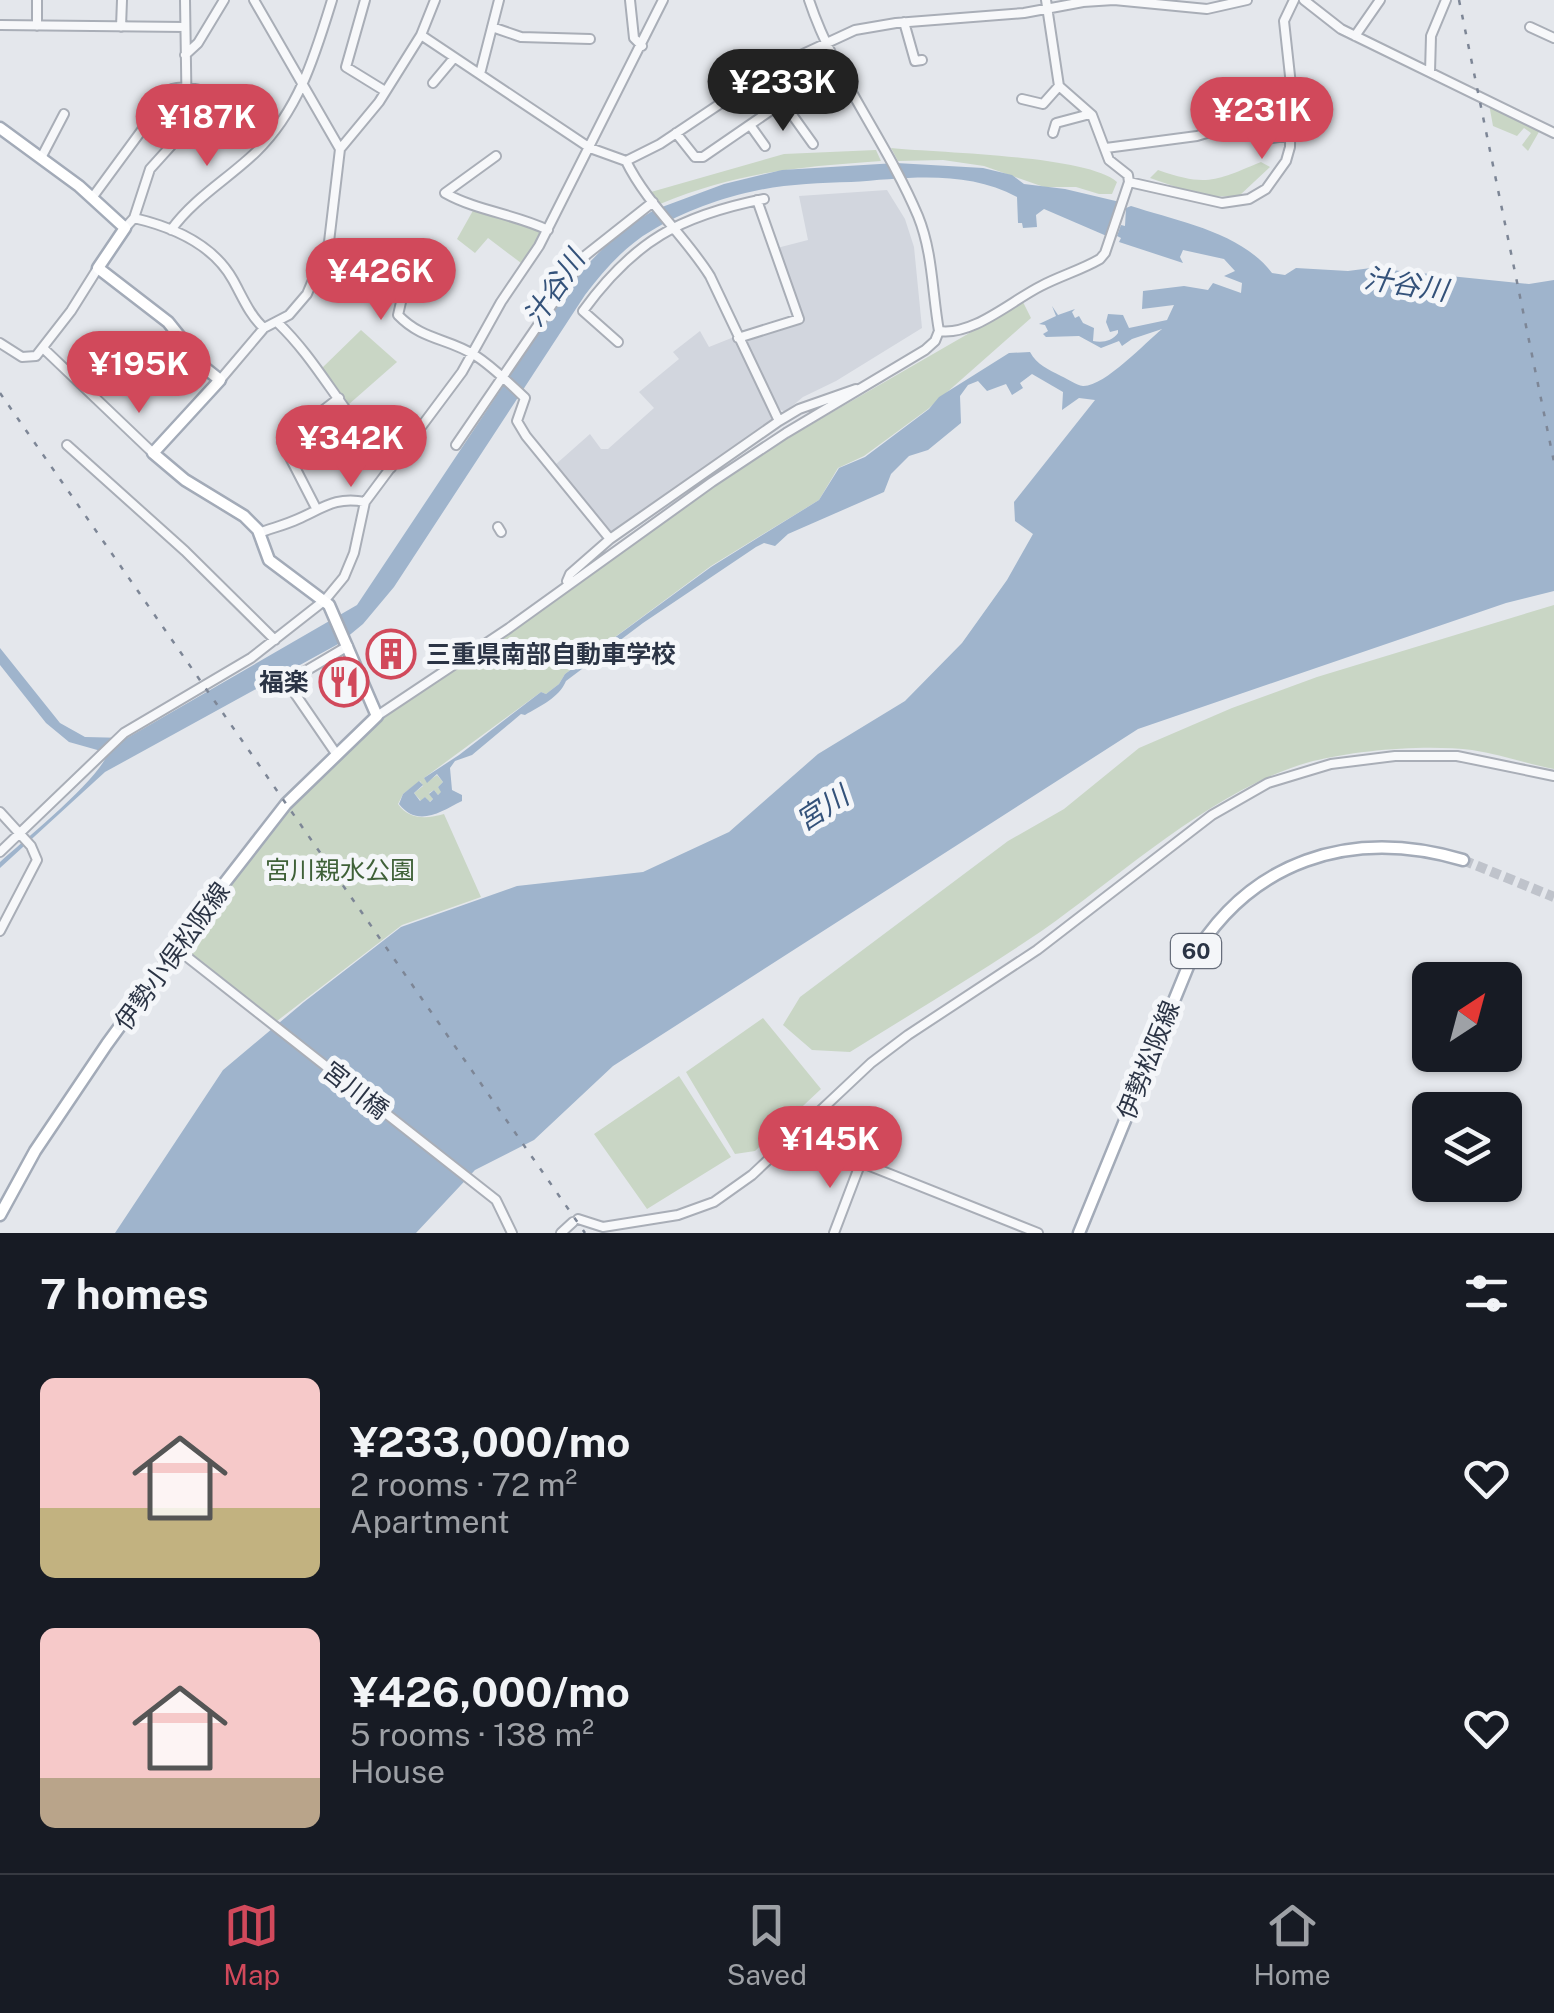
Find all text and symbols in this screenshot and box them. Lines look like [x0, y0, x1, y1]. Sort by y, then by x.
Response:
pin: ¥233K [713, 49, 853, 134]
text: ¥233K [730, 63, 836, 100]
pin: ¥231K [1192, 77, 1332, 162]
pin: ¥187K [137, 84, 277, 169]
text: ¥231K [1212, 91, 1312, 128]
text: ¥187K [158, 98, 256, 135]
pin: ¥426K [311, 238, 451, 323]
water label: 汁谷川 [516, 241, 592, 332]
text: ¥426K [328, 252, 434, 289]
water label: 汁谷川 [1362, 261, 1453, 307]
pin: ¥195K [69, 331, 209, 416]
text: ¥195K [89, 345, 189, 382]
pin: ¥342K [281, 405, 421, 490]
text: ¥342K [298, 419, 404, 456]
building icon: 三重県南部自動車学校 [365, 628, 417, 680]
place label: 三重県南部自動車学校 [426, 639, 676, 669]
restaurant icon: 福楽 [318, 656, 370, 708]
place label: 福楽 [259, 667, 309, 697]
water label: 宮川 [789, 777, 857, 837]
park label: 宮川親水公園 [265, 855, 415, 885]
street label: 伊勢小俣松阪線 [108, 876, 236, 1036]
road number: 60 [1171, 934, 1221, 968]
north arrow [1412, 962, 1522, 1072]
map controls [1412, 962, 1522, 1202]
street label: 伊勢松阪線 [1111, 996, 1185, 1124]
street label: 宮川橋 [317, 1055, 395, 1125]
button: layers [1412, 1092, 1522, 1202]
pin: ¥145K [760, 1106, 900, 1191]
text: ¥145K [780, 1120, 880, 1157]
icon: filters [1459, 1266, 1514, 1321]
text: 7 homes [40, 1269, 209, 1318]
text: ¥233,000/mo [350, 1417, 630, 1466]
icon: home [120, 1418, 240, 1538]
icon: heart [1459, 1451, 1514, 1506]
text: 2 rooms · 72 m² [350, 1466, 577, 1503]
text: Apartment [350, 1503, 510, 1540]
text: ¥426,000/mo [350, 1667, 630, 1716]
icon: home [120, 1668, 240, 1788]
icon: heart [1459, 1701, 1514, 1756]
text: 5 rooms · 138 m² [350, 1716, 594, 1753]
text: House [350, 1753, 445, 1790]
tab: Map [223, 1898, 280, 1991]
tab: Saved [727, 1898, 807, 1991]
tab: Home [1253, 1898, 1331, 1991]

